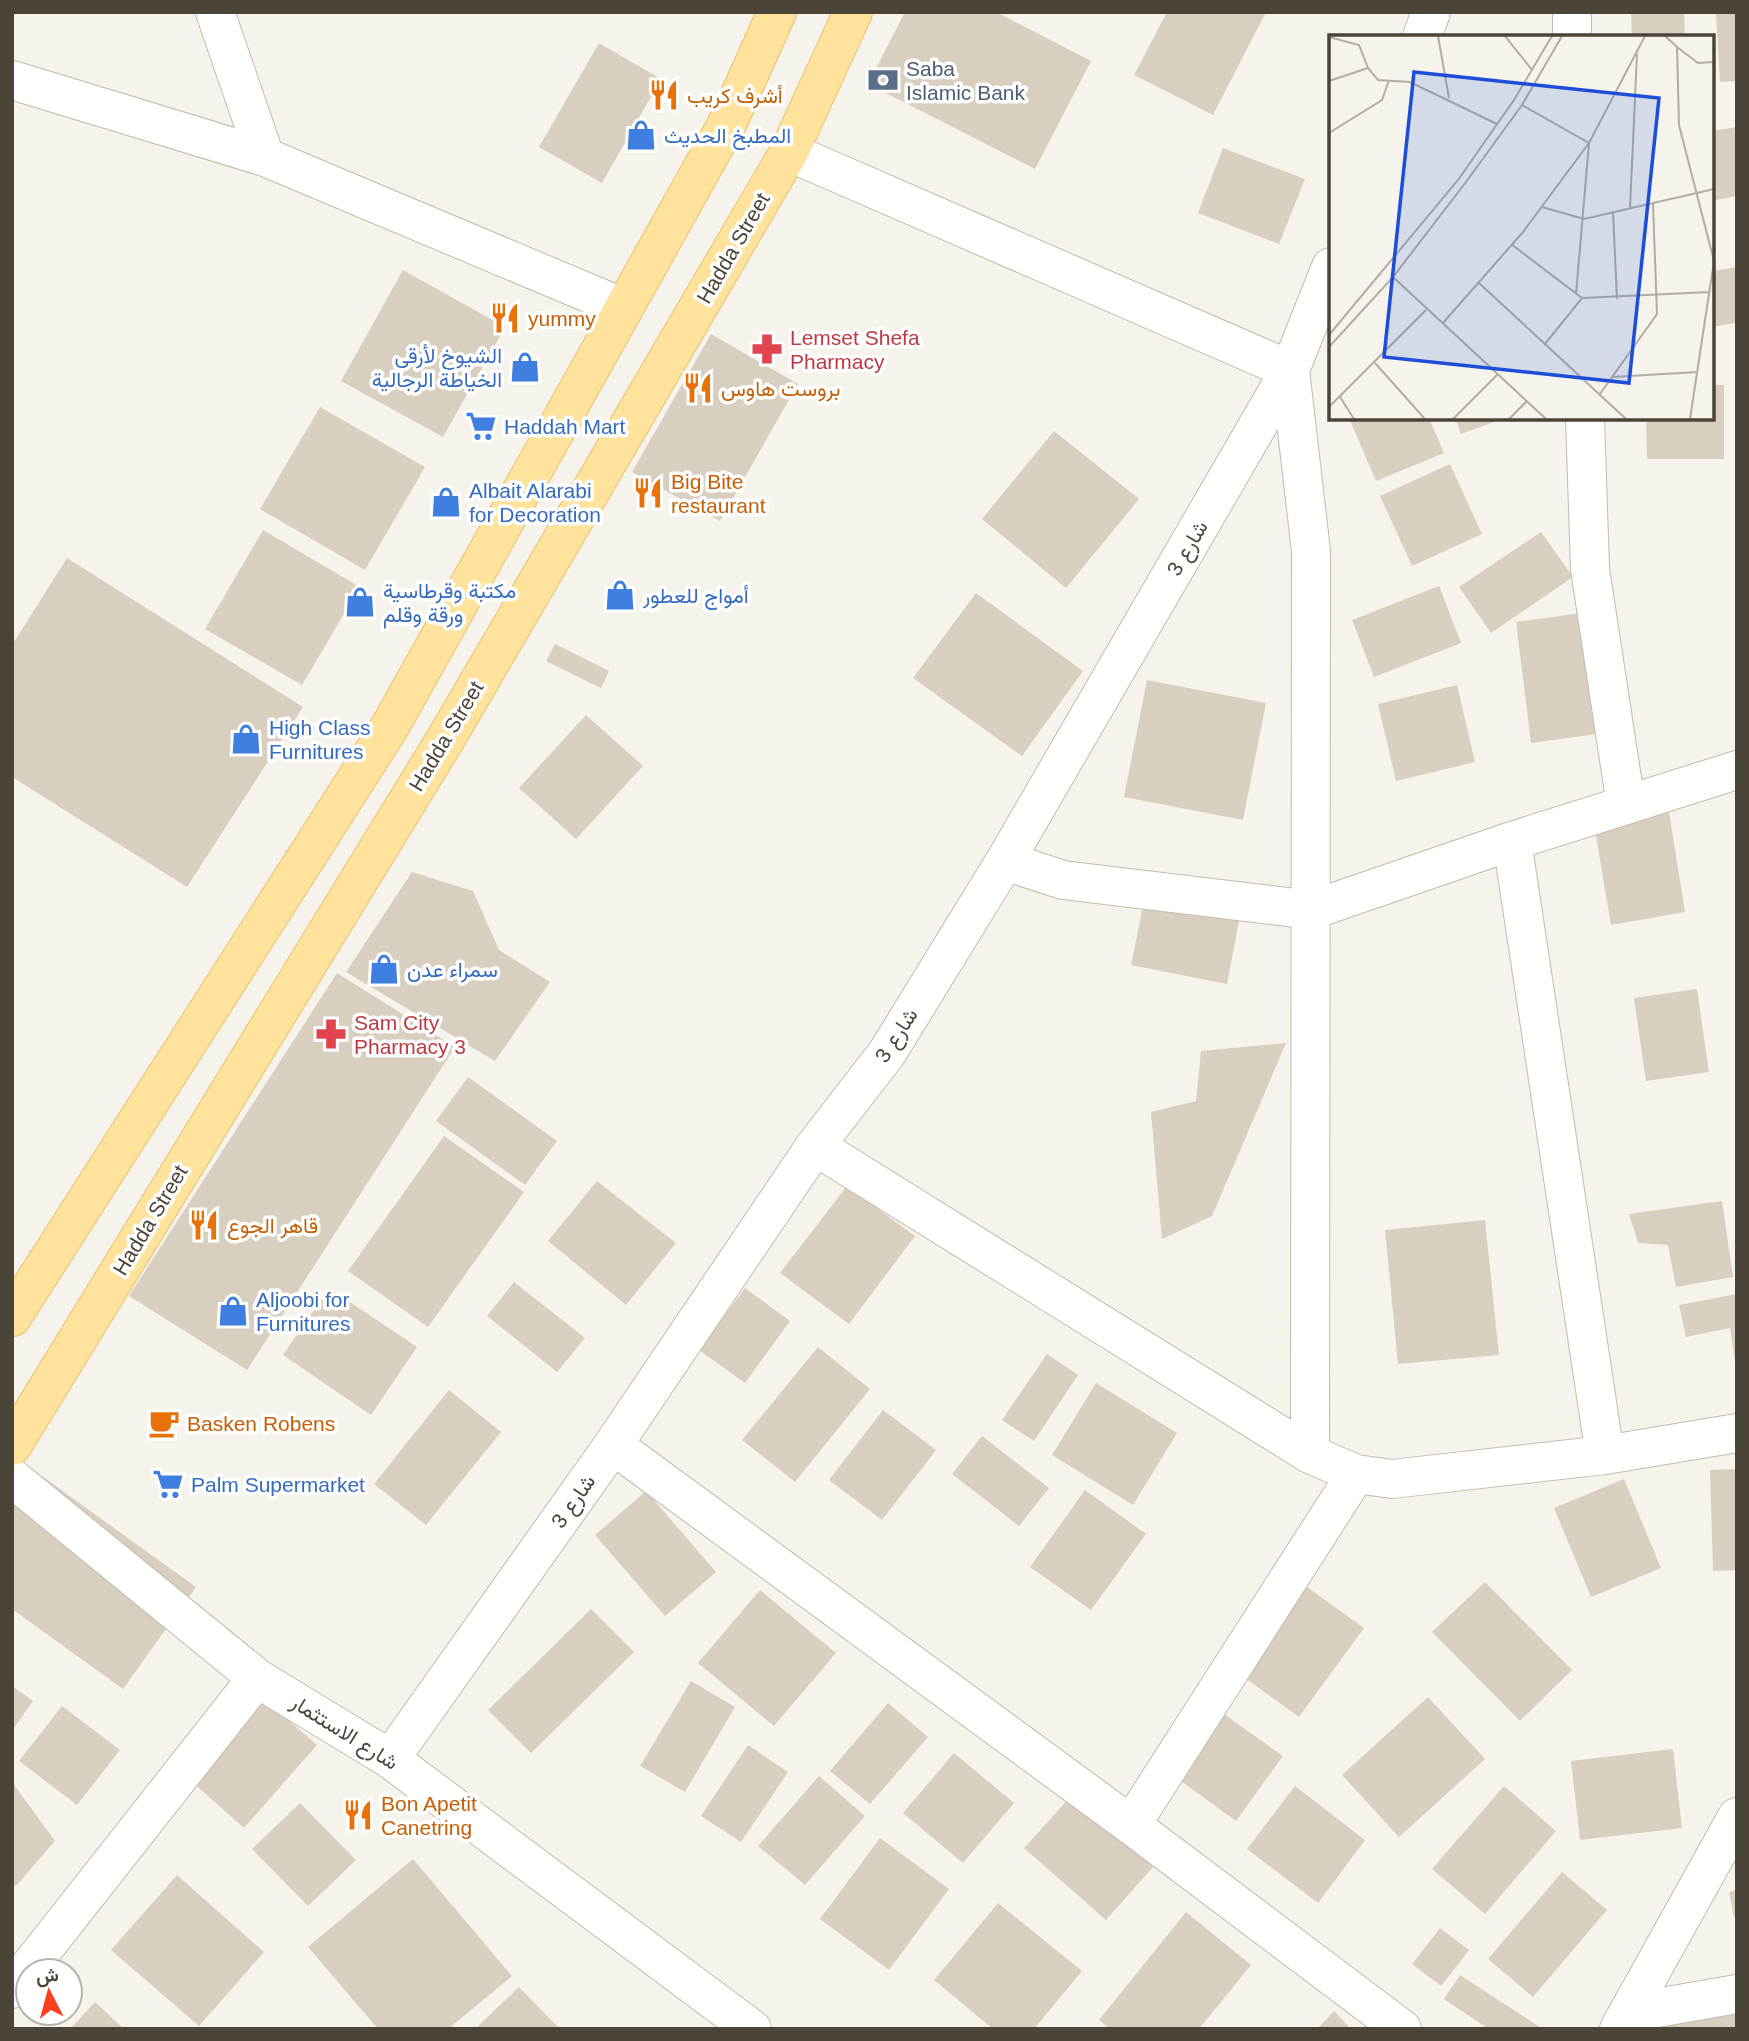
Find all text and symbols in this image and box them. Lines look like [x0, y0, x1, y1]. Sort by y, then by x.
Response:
inset map [1329, 35, 1714, 420]
place label: Saba Islamic Bank [906, 57, 1026, 104]
bank icon: Saba Islamic Bank [866, 63, 900, 97]
restaurant icon: أشرف كريب [647, 78, 681, 112]
place label: أشرف كريب [687, 84, 783, 109]
shop icon: المطبخ الحديث [624, 118, 658, 152]
place label: المطبخ الحديث [664, 124, 791, 150]
street label: Hadda Street [692, 189, 774, 307]
restaurant icon: yummy [488, 301, 522, 335]
place label: yummy [528, 307, 596, 330]
place label: Lemset Shefa Pharmacy [790, 326, 920, 373]
pharmacy icon: Lemset Shefa Pharmacy [750, 332, 784, 366]
place label: الشيوخ لأرقى الخياطة الرجالية [372, 344, 502, 393]
shop icon: الشيوخ لأرقى الخياطة الرجالية [508, 350, 542, 384]
restaurant icon: بروست هاوس [681, 371, 715, 405]
place label: بروست هاوس [721, 377, 840, 402]
supermarket icon: Haddah Mart [464, 409, 498, 443]
place label: Haddah Mart [504, 415, 626, 438]
place label: Big Bite restaurant [671, 470, 766, 517]
restaurant icon: Big Bite restaurant [631, 476, 665, 510]
place label: Albait Alarabi for Decoration [469, 479, 601, 526]
shop icon: Albait Alarabi for Decoration [429, 485, 463, 519]
street label: شارع 3 [1162, 516, 1214, 581]
shop icon: أمواج للعطور [603, 578, 637, 612]
place label: مكتبة وقرطاسية ورقة وقلم [383, 579, 516, 629]
place label: أمواج للعطور [642, 584, 749, 610]
shop icon: مكتبة وقرطاسية ورقة وقلم [343, 585, 377, 619]
street label: Hadda Street [404, 677, 488, 795]
place label: High Class Furnitures [269, 716, 371, 763]
shop icon: High Class Furnitures [229, 722, 263, 756]
shop icon: سمراء عدن [367, 952, 401, 986]
place label: سمراء عدن [407, 958, 498, 983]
street label: شارع 3 [870, 1004, 924, 1068]
place label: Sam City Pharmacy 3 [354, 1011, 466, 1058]
pharmacy icon: Sam City Pharmacy 3 [314, 1017, 348, 1051]
street label: Hadda Street [108, 1161, 192, 1279]
restaurant icon: قاهر الجوع [187, 1208, 221, 1242]
place label: قاهر الجوع [227, 1214, 318, 1240]
place label: Aljoobi for Furnitures [256, 1288, 351, 1335]
shop icon: Aljoobi for Furnitures [216, 1294, 250, 1328]
cafe icon: Basken Robens [147, 1406, 181, 1440]
place label: Basken Robens [187, 1412, 335, 1435]
supermarket icon: Palm Supermarket [151, 1467, 185, 1501]
street label: شارع 3 [546, 1470, 602, 1534]
place label: Palm Supermarket [191, 1473, 365, 1496]
street label: شارع الاستثمار [285, 1689, 403, 1777]
place label: Bon Apetit Canetring [381, 1792, 477, 1839]
restaurant icon: Bon Apetit Canetring [341, 1798, 375, 1832]
north arrow [14, 1957, 84, 2027]
text: ش [35, 1964, 60, 1988]

